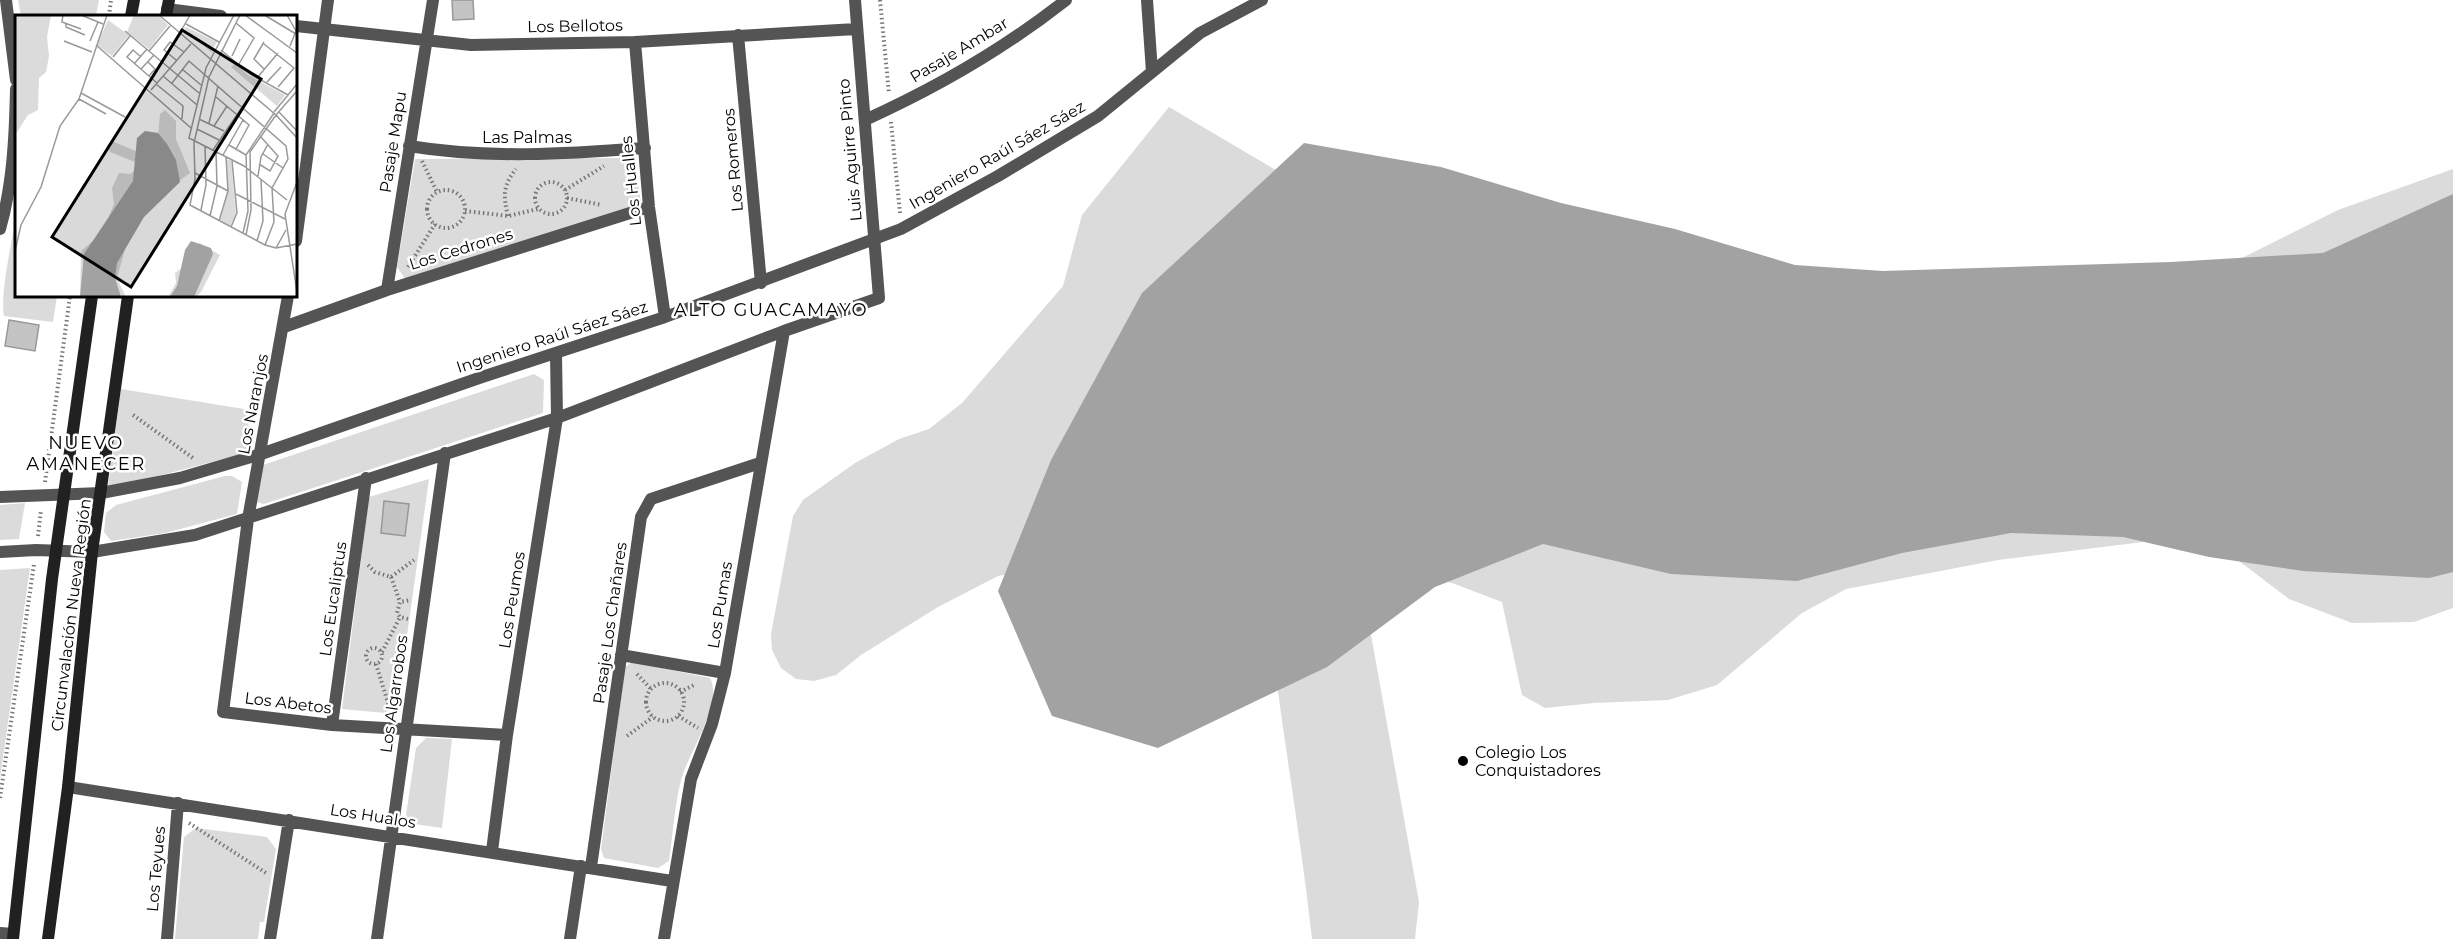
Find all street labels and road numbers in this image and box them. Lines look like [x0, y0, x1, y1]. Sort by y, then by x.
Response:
street label: Pasaje Ambar [906, 13, 1012, 87]
street label: Los Bellotos [527, 16, 623, 36]
street label: Luis Aguirre Pinto [834, 78, 866, 222]
street label: Pasaje Mapu [376, 90, 410, 194]
street label: Ingeniero Raúl Sáez Sáez [906, 97, 1088, 213]
street label: Los Romeros [719, 107, 747, 212]
street label: Las Palmas [482, 128, 572, 147]
street label: Los Hualles [617, 135, 645, 227]
street label: Los Cedrones [407, 224, 515, 274]
street label: Ingeniero Raúl Sáez Sáez [454, 297, 650, 377]
street label: Los Naranjos [234, 352, 272, 456]
street label: Circunvalación Nueva Región [47, 497, 95, 733]
street label: Los Eucaliptus [316, 540, 350, 658]
street label: Pasaje Los Chañares [589, 541, 631, 705]
street label: Los Peumos [495, 550, 529, 650]
street label: Los Pumas [704, 560, 736, 650]
street label: Los Algarrobos [376, 634, 412, 754]
street label: Los Abetos [243, 688, 333, 718]
street label: Los Hualos [329, 800, 417, 832]
street label: Los Teyues [143, 825, 169, 913]

